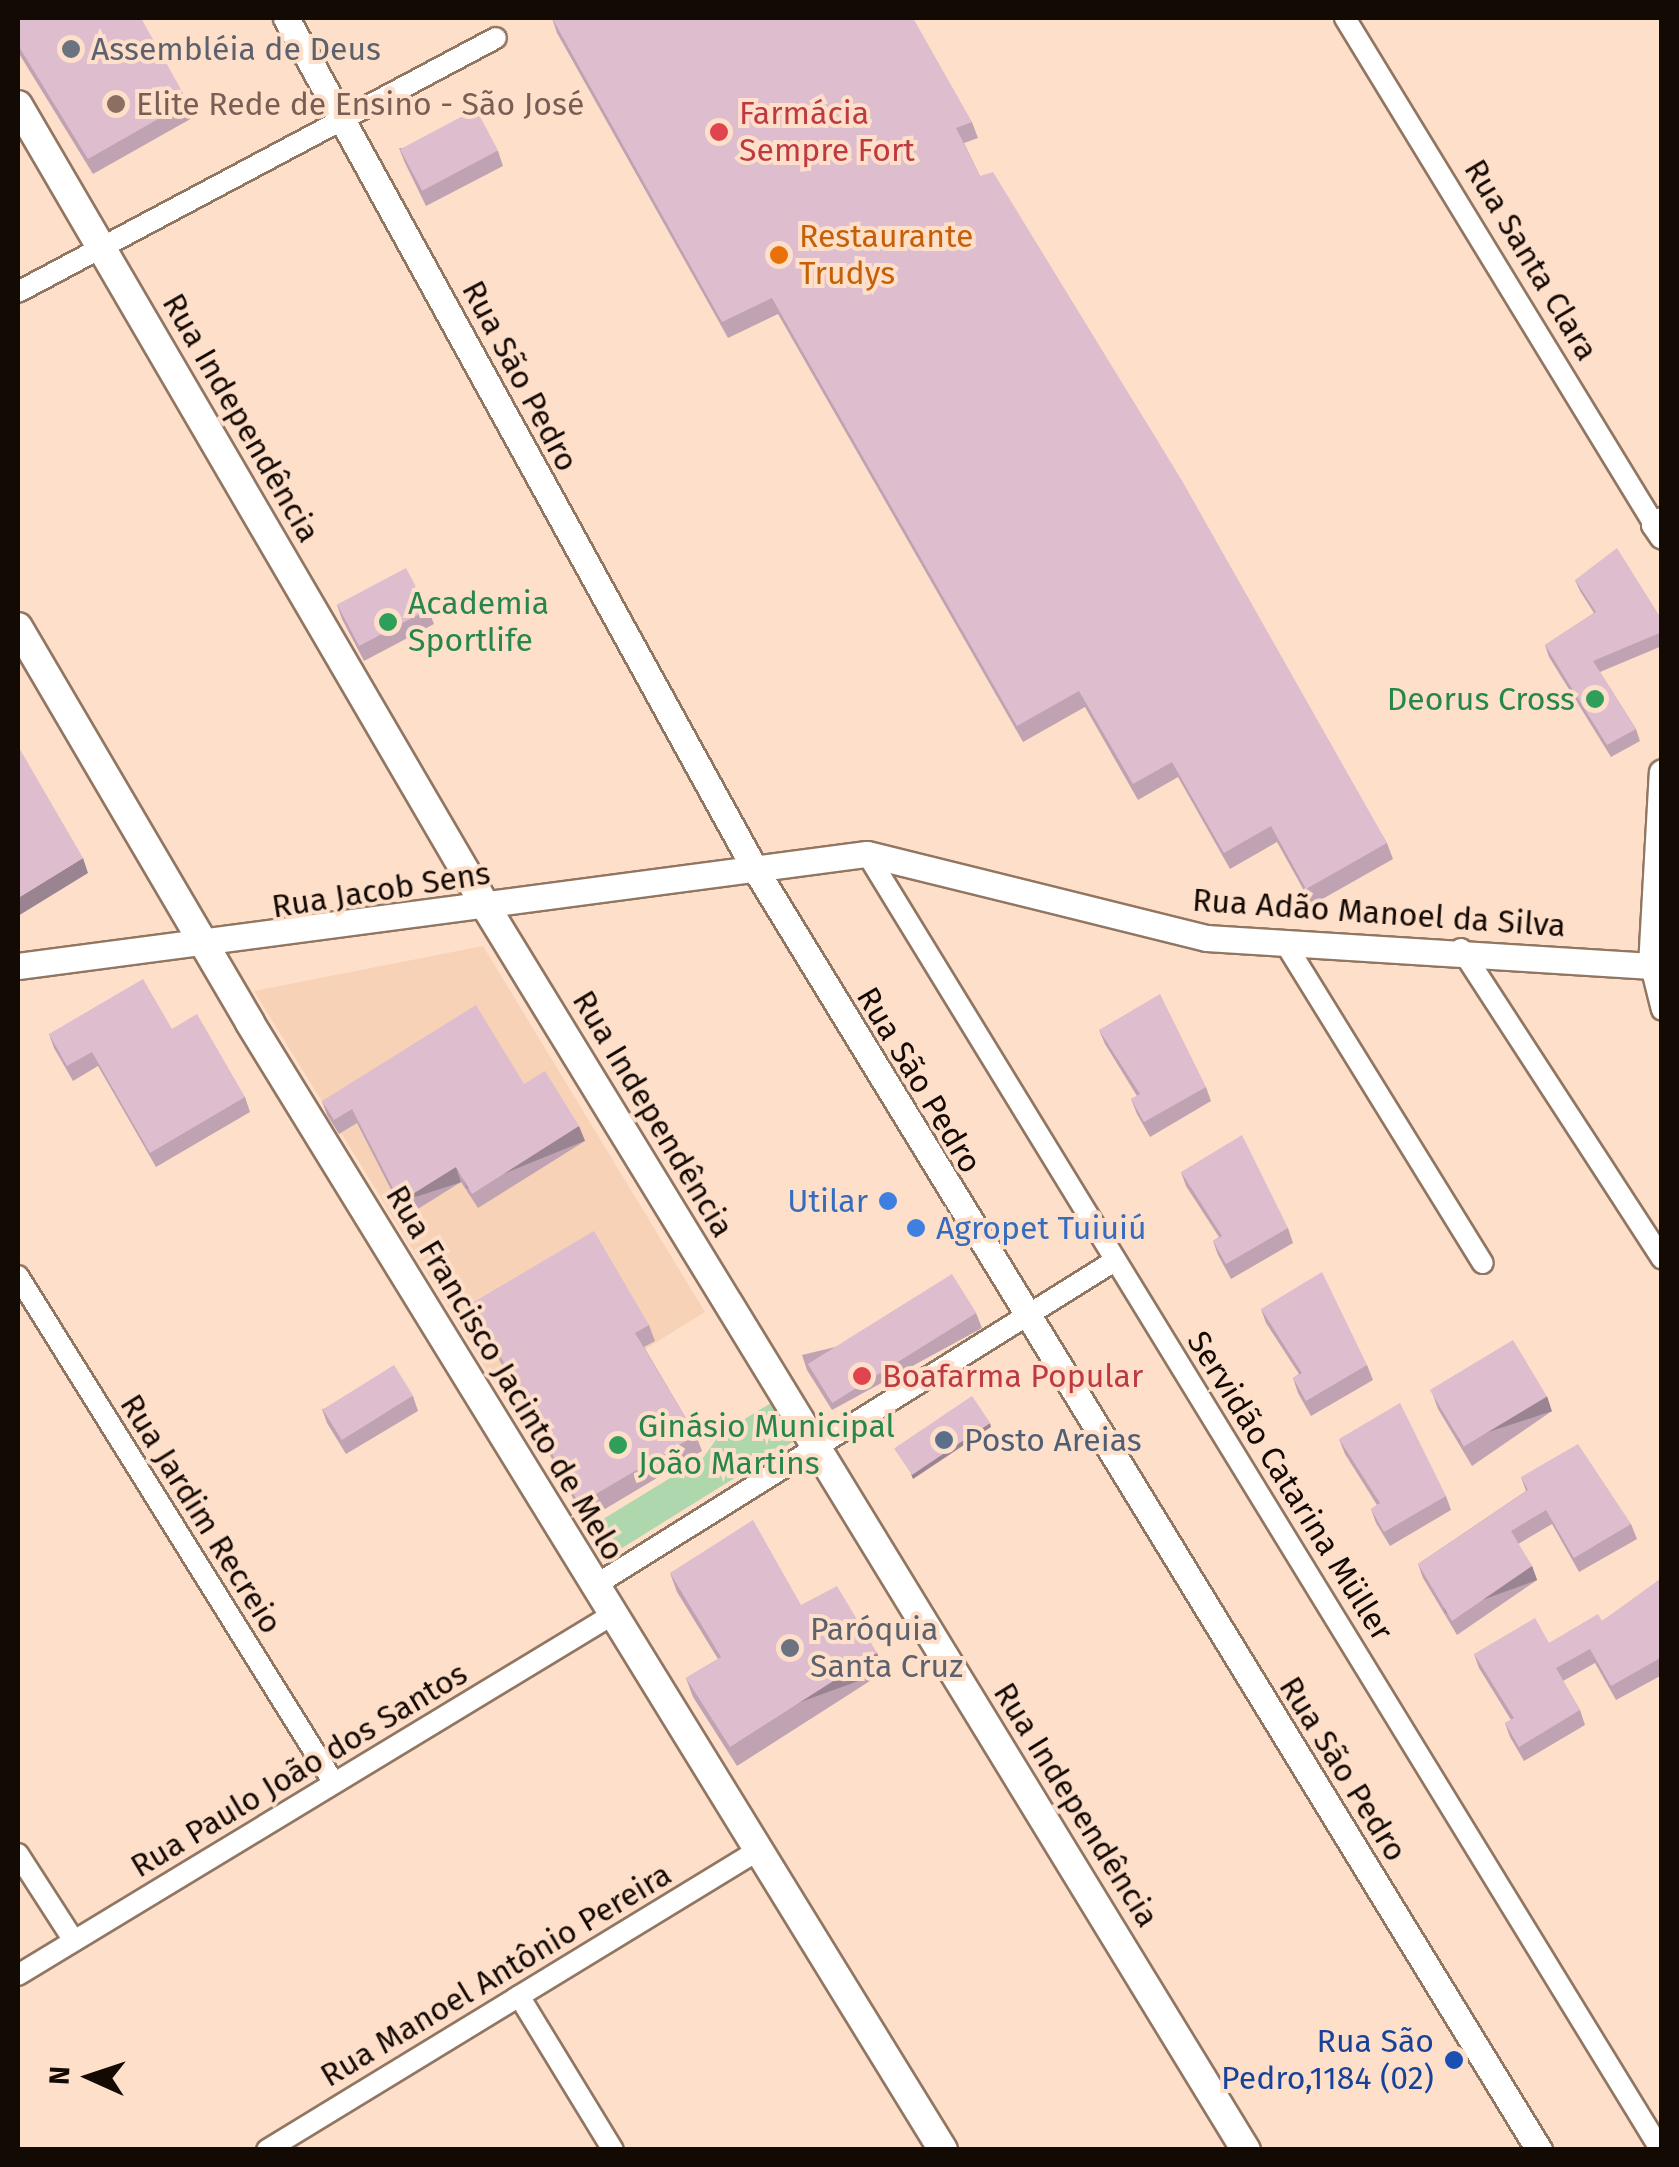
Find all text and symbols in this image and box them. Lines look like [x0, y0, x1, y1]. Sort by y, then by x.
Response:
place label: Assembléia de Deus [91, 30, 381, 68]
marker: Assembléia de Deus [60, 38, 82, 60]
place label: Elite Rede de Ensino - São José [136, 85, 584, 123]
marker: Elite Rede de Ensino - São José [105, 93, 127, 115]
place label: Farmácia Sempre Fort [739, 95, 915, 170]
marker: Farmácia Sempre Fort [708, 121, 730, 143]
street label: Rua Santa Clara [1456, 153, 1606, 367]
place label: Restaurante Trudys [799, 218, 974, 293]
marker: Restaurante Trudys [768, 244, 790, 266]
street label: Rua São Pedro [454, 274, 586, 478]
street label: Rua Independência [154, 287, 328, 549]
place label: Academia Sportlife [408, 585, 549, 660]
marker: Academia Sportlife [377, 611, 399, 633]
place label: Deorus Cross [1387, 680, 1575, 718]
marker: Deorus Cross [1584, 688, 1606, 710]
street label: Rua Jacob Sens [269, 854, 493, 926]
street label: Rua Adão Manoel da Silva [1191, 881, 1567, 945]
street label: Rua São Pedro [848, 980, 990, 1180]
street label: Rua Independência [564, 984, 742, 1244]
street label: Rua Francisco Jacinto de Melo [378, 1179, 632, 1567]
place label: Utilar [787, 1182, 868, 1220]
marker: Utilar [877, 1190, 899, 1212]
place label: Agropet Tuiuiú [936, 1209, 1147, 1247]
marker: Agropet Tuiuiú [905, 1217, 927, 1239]
street label: Servidão Catarina Müller [1179, 1324, 1401, 1648]
place label: Boafarma Popular [882, 1357, 1143, 1395]
marker: Boafarma Popular [851, 1365, 873, 1387]
street label: Rua Jardim Recreio [112, 1387, 290, 1641]
place label: Ginásio Municipal João Martins [638, 1408, 895, 1483]
place label: Posto Areias [964, 1421, 1142, 1459]
marker: Posto Areias [933, 1429, 955, 1451]
marker: Ginásio Municipal João Martins [607, 1434, 629, 1456]
place label: Paróquia Santa Cruz [810, 1611, 963, 1686]
marker: Paróquia Santa Cruz [779, 1637, 801, 1659]
street label: Rua Paulo João dos Santos [124, 1654, 474, 1886]
street label: Rua São Pedro [1271, 1670, 1415, 1868]
street label: Rua Independência [985, 1676, 1167, 1934]
street label: Rua Manoel Antônio Pereira [314, 1855, 678, 2095]
place label: Rua São Pedro,1184 (02) [1221, 2023, 1434, 2098]
north arrow [40, 2027, 140, 2127]
marker: Rua São Pedro,1184 (02) [1443, 2049, 1465, 2071]
text: N [43, 2065, 77, 2086]

